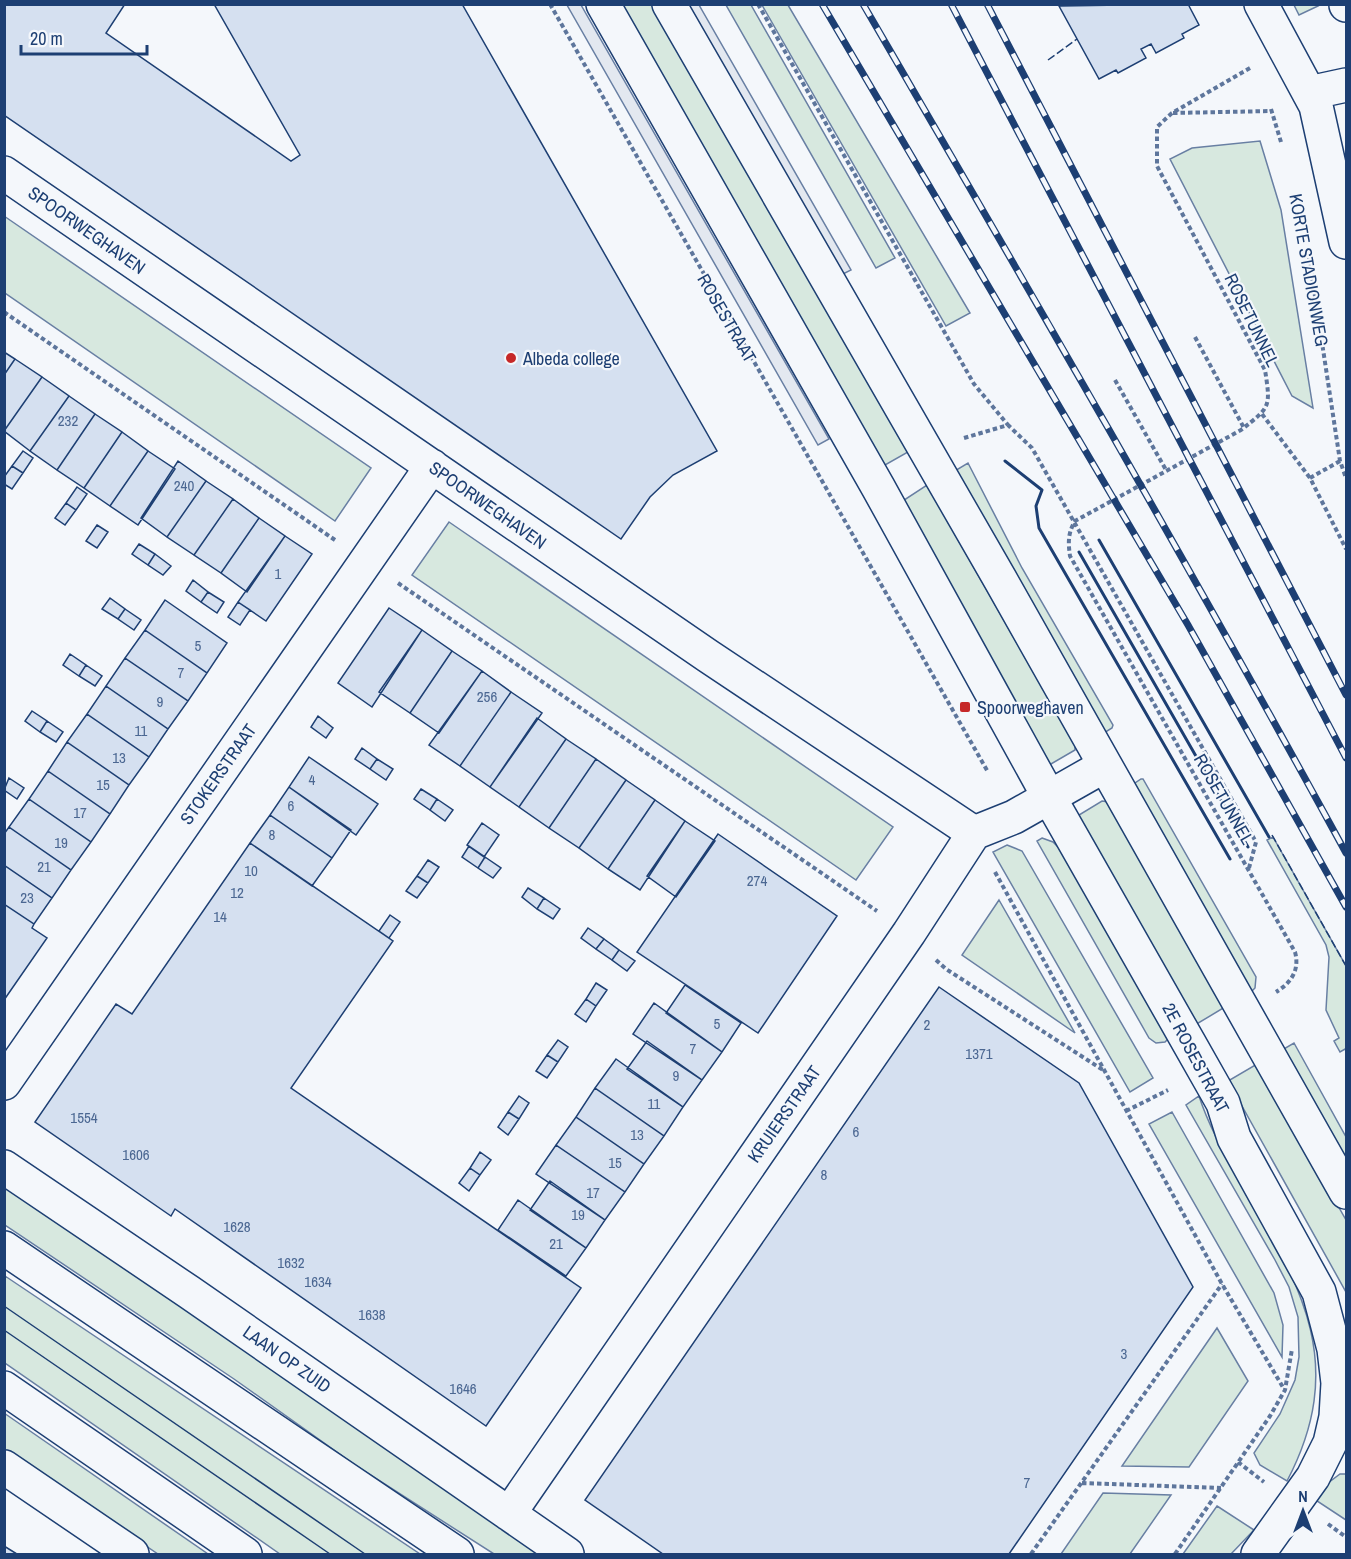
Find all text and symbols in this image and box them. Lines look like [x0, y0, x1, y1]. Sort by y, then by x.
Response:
scale bar [21, 18, 147, 56]
text: 20 m [30, 26, 63, 51]
street label: SPOORWEGHAVEN [23, 180, 151, 280]
street label: KORTE STADIONWEG [1283, 192, 1335, 348]
street label: ROSESTRAAT [691, 269, 763, 367]
street label: ROSETUNNEL [1219, 269, 1285, 371]
place label: Albeda college [522, 346, 620, 371]
marker: Albeda college [504, 351, 518, 365]
house number: 232 [58, 410, 78, 431]
street label: SPOORWEGHAVEN [424, 455, 552, 555]
house number: 240 [174, 475, 194, 496]
house number: 1 [275, 563, 282, 584]
house number: 5 [195, 635, 202, 656]
house number: 7 [178, 662, 185, 683]
house number: 256 [477, 686, 497, 707]
house number: 9 [157, 691, 164, 712]
place label: Spoorweghaven [977, 695, 1084, 720]
marker: Spoorweghaven [958, 700, 972, 714]
street label: STOKERSTRAAT [174, 719, 262, 829]
house number: 11 [135, 720, 148, 741]
house number: 13 [112, 747, 126, 768]
street label: ROSETUNNEL [1188, 749, 1260, 849]
house number: 4 [309, 769, 316, 790]
house number: 15 [96, 774, 110, 795]
house number: 6 [288, 795, 295, 816]
house number: 17 [73, 802, 87, 823]
house number: 8 [269, 824, 276, 845]
house number: 19 [54, 832, 68, 853]
house number: 21 [37, 856, 51, 877]
house number: 10 [244, 860, 258, 881]
house number: 274 [747, 870, 767, 891]
house number: 12 [230, 882, 244, 903]
house number: 23 [20, 887, 34, 908]
house number: 14 [213, 906, 227, 927]
street label: 2E ROSESTRAAT [1157, 999, 1235, 1117]
house number: 5 [714, 1013, 721, 1034]
house number: 2 [924, 1014, 931, 1035]
house number: 7 [690, 1038, 697, 1059]
house number: 1371 [965, 1043, 993, 1064]
street label: KRUIERSTRAAT [741, 1061, 827, 1167]
house number: 9 [673, 1065, 680, 1086]
house number: 11 [648, 1093, 661, 1114]
house number: 1554 [70, 1107, 98, 1128]
house number: 6 [853, 1121, 860, 1142]
house number: 13 [630, 1124, 644, 1145]
house number: 1606 [122, 1144, 150, 1165]
house number: 15 [608, 1152, 622, 1173]
house number: 8 [821, 1164, 828, 1185]
house number: 17 [586, 1182, 600, 1203]
house number: 19 [571, 1204, 585, 1225]
house number: 1628 [223, 1216, 251, 1237]
house number: 21 [549, 1233, 563, 1254]
house number: 1632 [277, 1252, 305, 1273]
house number: 1634 [304, 1271, 332, 1292]
house number: 1638 [358, 1304, 386, 1325]
street label: LAAN OP ZUID [238, 1319, 336, 1399]
house number: 3 [1121, 1343, 1128, 1364]
house number: 1646 [449, 1378, 477, 1399]
house number: 7 [1024, 1472, 1031, 1493]
north arrow [1273, 1481, 1333, 1541]
text: N [1298, 1485, 1308, 1507]

